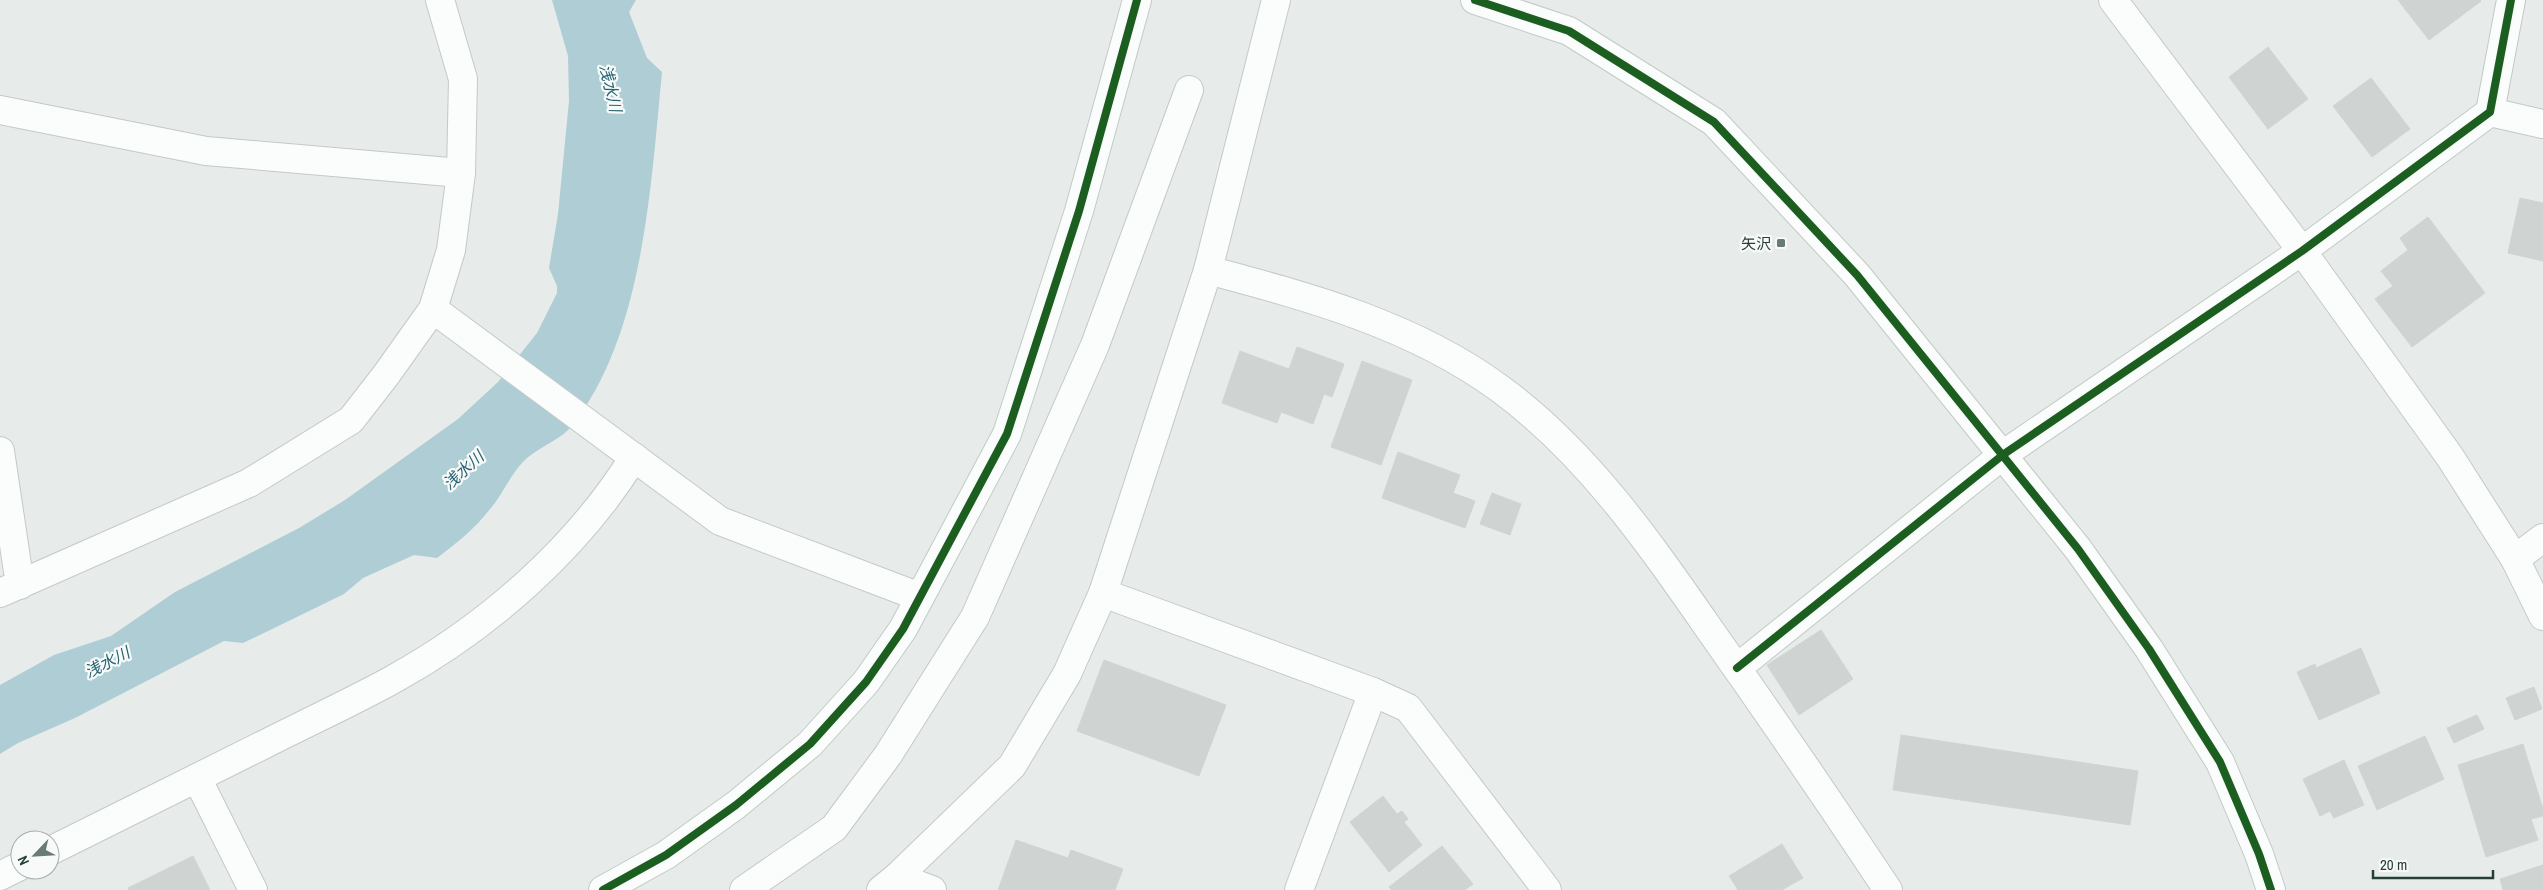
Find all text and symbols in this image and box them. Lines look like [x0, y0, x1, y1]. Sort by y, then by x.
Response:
water label: 浅水川 [595, 62, 628, 116]
place label: 矢沢 [1741, 233, 1771, 254]
marker: 矢沢 [1775, 237, 1787, 249]
water label: 浅水川 [438, 444, 490, 494]
water label: 浅水川 [81, 640, 135, 683]
north arrow [10, 830, 60, 880]
scale bar [2373, 848, 2493, 880]
text: N [13, 853, 33, 868]
text: 20 m [2380, 854, 2407, 875]

